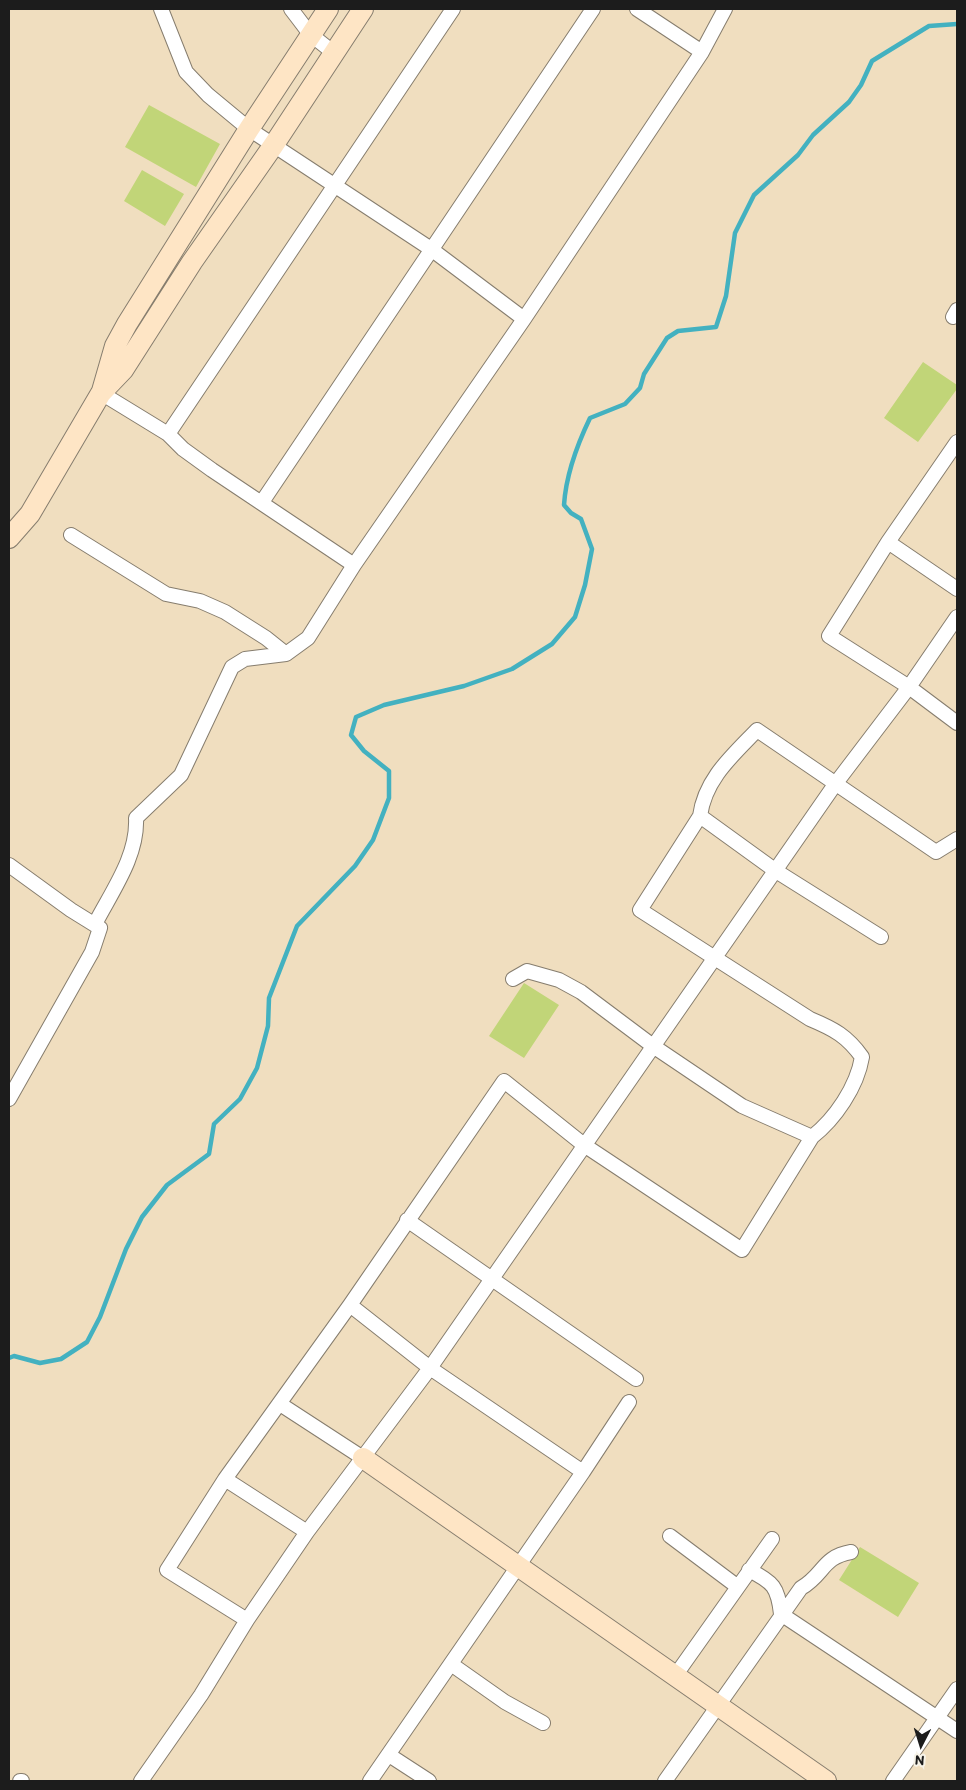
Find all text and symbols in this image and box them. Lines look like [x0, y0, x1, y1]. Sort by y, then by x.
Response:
north arrow [896, 1720, 946, 1770]
text: N [914, 1752, 925, 1769]

